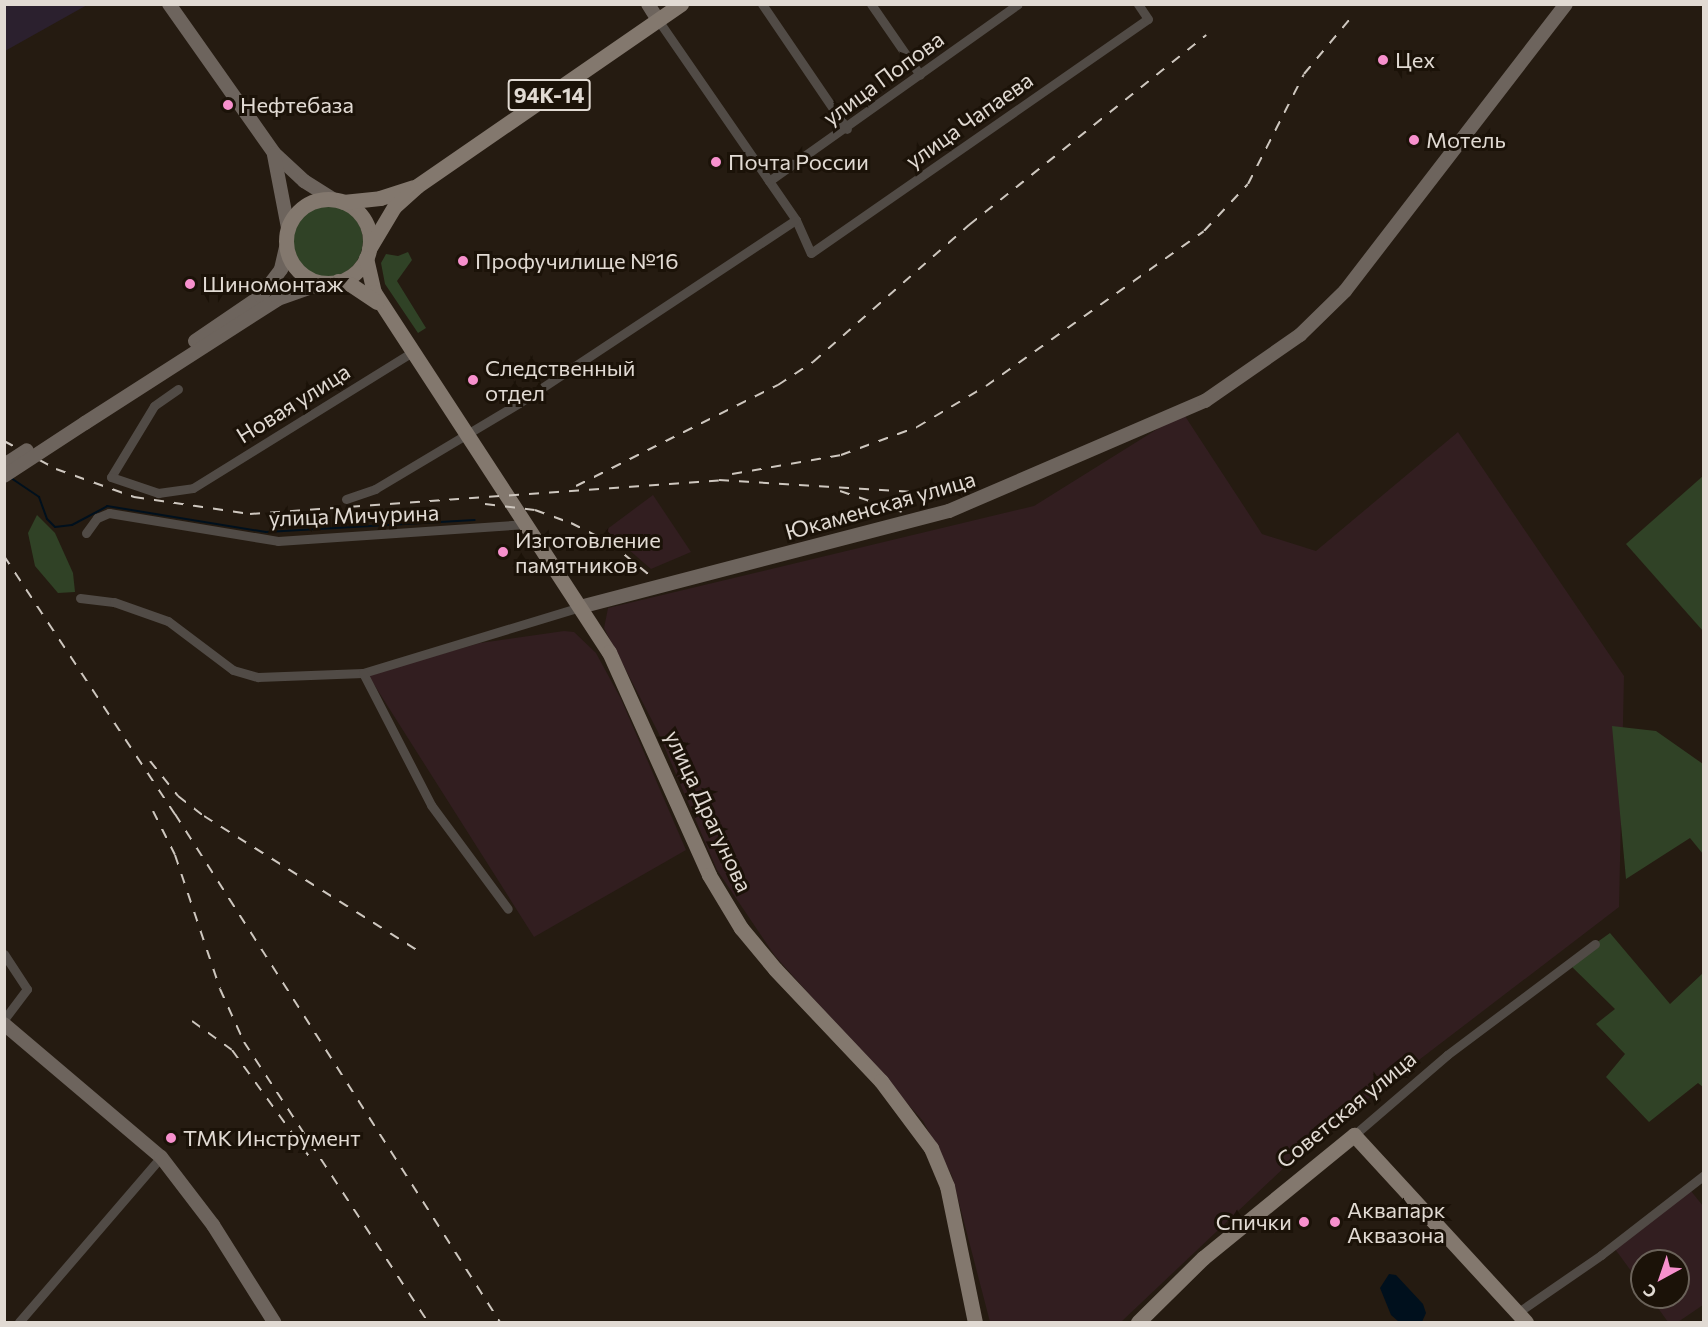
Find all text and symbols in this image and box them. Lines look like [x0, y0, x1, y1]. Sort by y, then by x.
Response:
street label: улица Попова [818, 25, 948, 131]
place label: Цех [1395, 47, 1435, 73]
marker: Цех [1376, 53, 1390, 67]
street label: улица Чапаева [900, 66, 1038, 174]
road number: 94К-14 [507, 77, 591, 113]
place label: Нефтебаза [240, 92, 354, 118]
marker: Нефтебаза [221, 98, 235, 112]
place label: Мотель [1426, 127, 1506, 153]
marker: Мотель [1407, 133, 1421, 147]
place label: Почта России [728, 149, 869, 175]
marker: Почта России [709, 155, 723, 169]
place label: Профучилище №16 [475, 248, 678, 274]
marker: Профучилище №16 [456, 254, 470, 268]
place label: Шиномонтаж [202, 271, 344, 297]
marker: Шиномонтаж [183, 277, 197, 291]
place label: Следственный отдел [485, 354, 635, 406]
street label: Новая улица [231, 358, 355, 448]
marker: Следственный отдел [466, 373, 480, 387]
street label: Юкаменская улица [782, 465, 978, 545]
street label: улица Мичурина [268, 499, 440, 531]
place label: Изготовление памятников [515, 526, 661, 578]
marker: Изготовление памятников [496, 545, 510, 559]
street label: улица Драгунова [660, 726, 758, 896]
street label: Советская улица [1271, 1045, 1421, 1173]
place label: ТМК Инструмент [183, 1125, 361, 1151]
marker: ТМК Инструмент [164, 1131, 178, 1145]
place label: Аквапарк Аквазона [1347, 1196, 1446, 1248]
place label: Спички [1216, 1209, 1292, 1235]
marker: Спички [1297, 1215, 1311, 1229]
marker: Аквапарк Аквазона [1328, 1215, 1342, 1229]
north arrow [1630, 1249, 1690, 1309]
text: С [1639, 1281, 1660, 1302]

